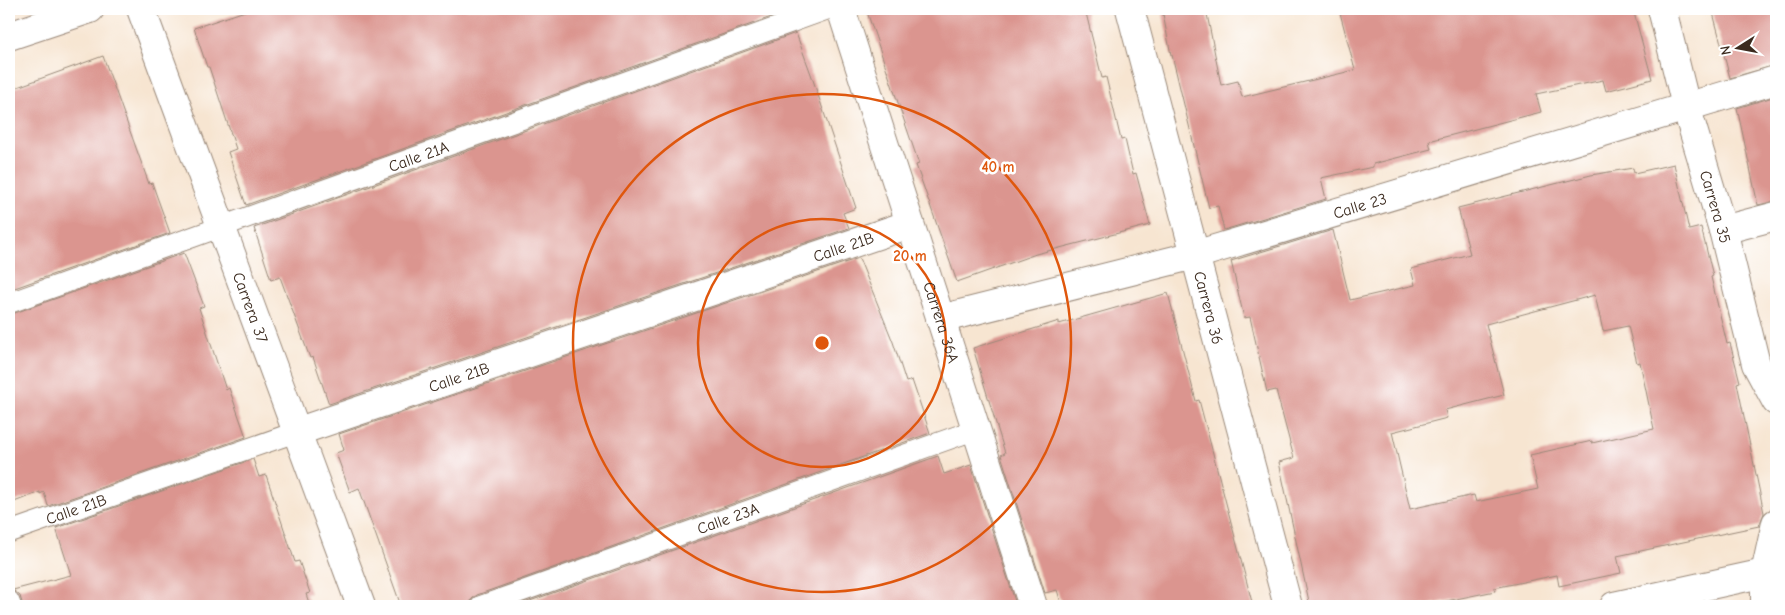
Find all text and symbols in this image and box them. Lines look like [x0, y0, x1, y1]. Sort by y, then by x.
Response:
north arrow [1712, 22, 1762, 72]
text: N [1717, 44, 1735, 56]
street label: Calle 21A [386, 138, 451, 176]
text: 40 m [982, 158, 1015, 176]
street label: Carrera 35 [1696, 168, 1734, 245]
street label: Calle 23 [1331, 190, 1389, 223]
street label: Calle 21B [811, 229, 877, 266]
text: 20 m [893, 247, 927, 265]
street label: Carrera 36 [1190, 269, 1226, 347]
street label: Carrera 37 [229, 270, 271, 346]
street label: Carrera 36A [919, 280, 962, 365]
centre of rings [813, 334, 831, 352]
street label: Calle 21B [426, 359, 492, 396]
street label: Calle 21B [44, 491, 109, 528]
street label: Calle 23A [695, 500, 761, 538]

